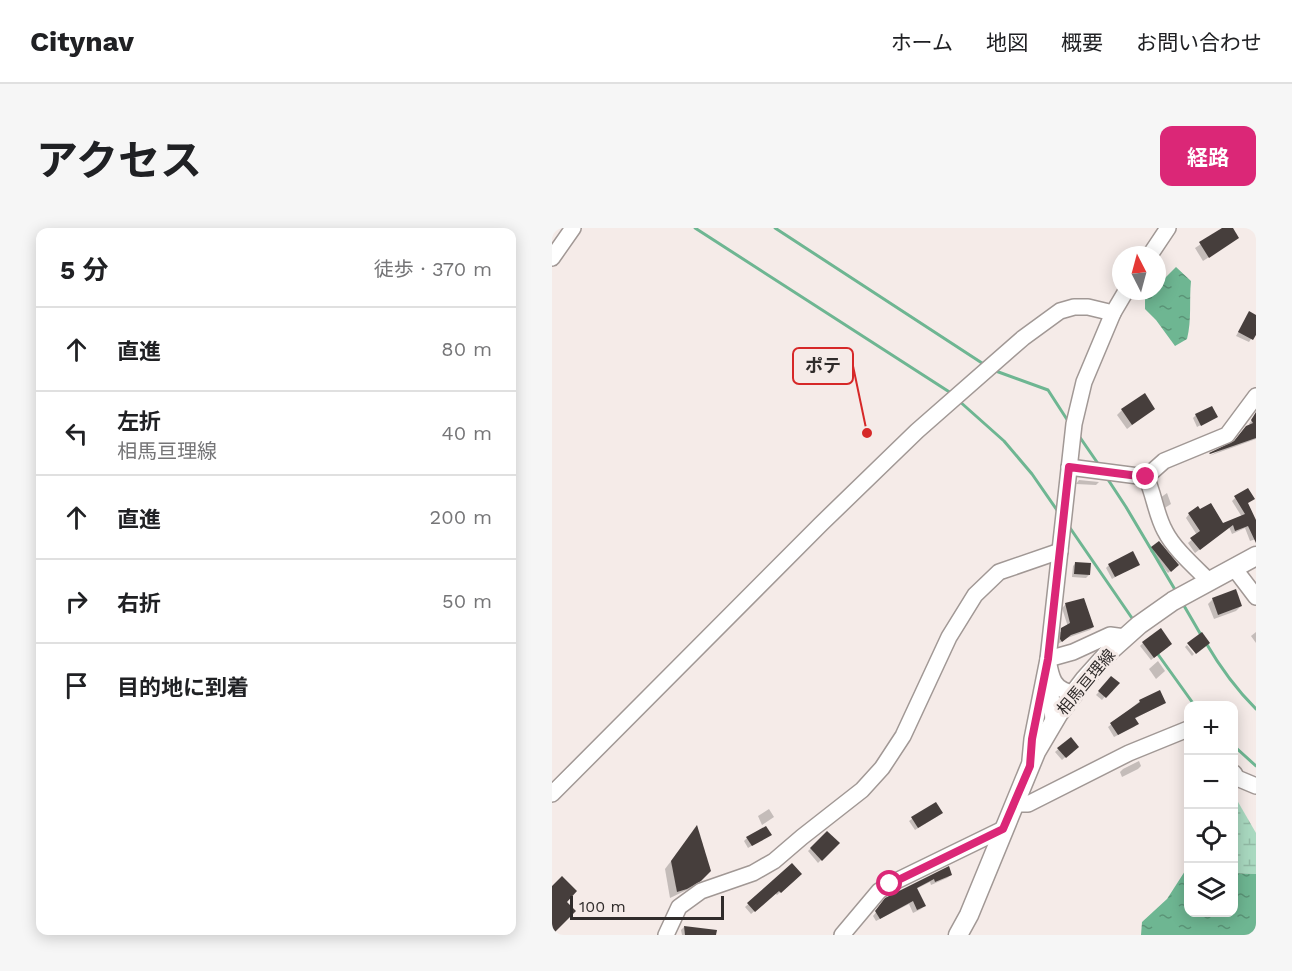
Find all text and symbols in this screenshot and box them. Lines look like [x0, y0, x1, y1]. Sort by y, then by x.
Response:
text: Citynav [30, 25, 134, 58]
text: ホーム [891, 30, 953, 55]
text: 地図 [986, 30, 1028, 55]
text: 概要 [1061, 30, 1103, 55]
text: お問い合わせ [1136, 30, 1262, 55]
button: 経路 [1160, 126, 1256, 186]
text: アクセス [36, 136, 202, 185]
north arrow [1112, 246, 1166, 300]
text: 5 分 [60, 255, 109, 285]
text: 徒歩 · 370 m [374, 257, 492, 281]
icon: ahead [60, 333, 93, 366]
text: 80 m [441, 337, 492, 361]
text: 直進 [117, 339, 161, 364]
callout: ポテ [793, 348, 853, 384]
text: ポテ [805, 355, 841, 376]
text: 左折 [117, 409, 161, 434]
icon: left [60, 417, 93, 450]
text: 40 m [441, 421, 492, 445]
text: 相馬亘理線 [117, 439, 217, 463]
route end [1132, 463, 1158, 489]
icon: ahead [60, 501, 93, 534]
text: 200 m [430, 505, 492, 529]
text: 直進 [117, 507, 161, 532]
icon: right [60, 585, 93, 618]
text: 50 m [442, 589, 492, 613]
text: 右折 [117, 591, 161, 616]
street label: 相馬亘理線 [1053, 645, 1119, 719]
icon: arrive [60, 669, 93, 702]
text: 目的地に到着 [117, 675, 249, 700]
map controls [1184, 701, 1238, 917]
button: + [1184, 701, 1238, 755]
button: − [1184, 755, 1238, 809]
button: locate [1184, 809, 1238, 863]
button: layers [1184, 863, 1238, 917]
route start [876, 870, 902, 896]
scale bar [570, 893, 724, 920]
text: 100 m [579, 897, 626, 916]

